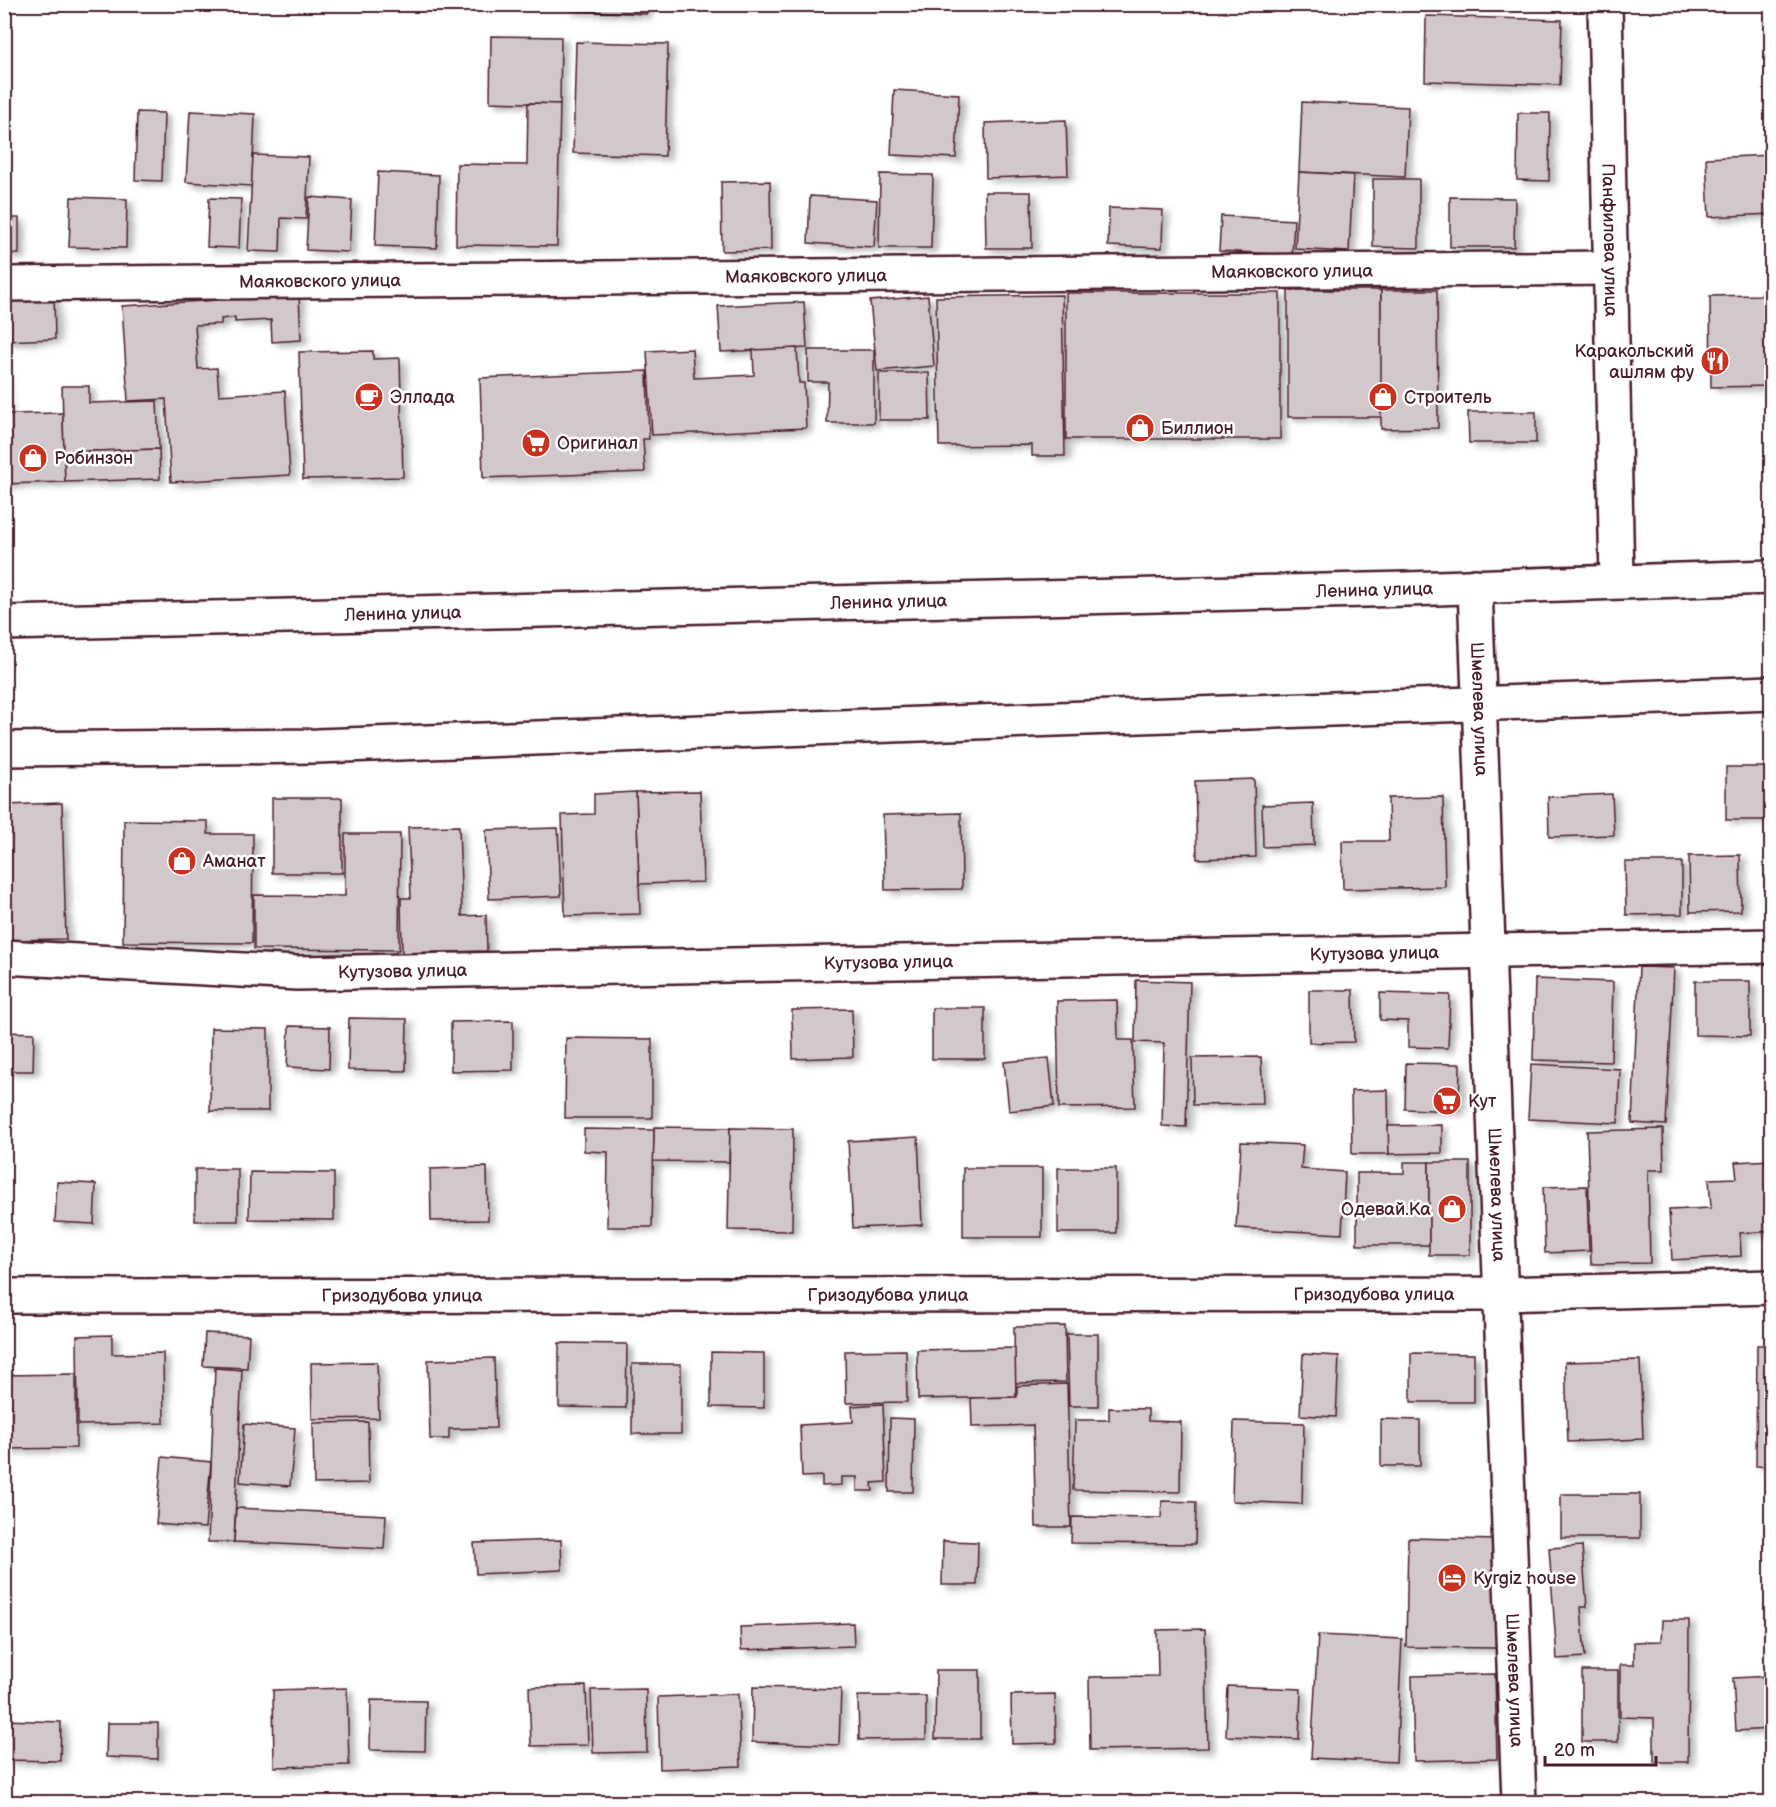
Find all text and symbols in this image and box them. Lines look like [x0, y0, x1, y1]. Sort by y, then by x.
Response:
street label: Панфилова улица [1597, 163, 1622, 317]
street label: Маяковского улица [1211, 260, 1373, 283]
street label: Маяковского улица [725, 265, 887, 288]
street label: Маяковского улица [239, 270, 401, 293]
place label: Каракольский ашлям фу [1575, 341, 1695, 383]
restaurant icon: Каракольский ашлям фу [1699, 345, 1731, 377]
cafe icon: Эллада [353, 381, 385, 413]
shop icon: Строитель [1367, 381, 1399, 413]
place label: Эллада [390, 387, 455, 408]
place label: Строитель [1404, 387, 1492, 408]
shop icon: Биллион [1124, 412, 1156, 444]
place label: Биллион [1161, 418, 1234, 439]
supermarket icon: Оригинал [520, 427, 552, 459]
place label: Оригинал [557, 433, 638, 454]
shop icon: Робинзон [17, 442, 49, 474]
place label: Робинзон [54, 448, 133, 469]
street label: Ленина улица [1315, 578, 1434, 602]
street label: Ленина улица [829, 590, 948, 614]
street label: Ленина улица [343, 602, 462, 626]
street label: Шмелева улица [1466, 641, 1492, 777]
shop icon: Аманат [166, 845, 198, 877]
place label: Аманат [202, 851, 266, 872]
street label: Кутузова улица [1309, 942, 1440, 965]
street label: Кутузова улица [824, 951, 954, 974]
street label: Кутузова улица [338, 960, 468, 983]
supermarket icon: Кут [1431, 1085, 1463, 1117]
place label: Кут [1468, 1091, 1497, 1112]
street label: Шмелева улица [1484, 1127, 1509, 1263]
shop icon: Одевай.Ка [1436, 1193, 1468, 1225]
place label: Одевай.Ка [1341, 1199, 1431, 1220]
street label: Гризодубова улица [1293, 1284, 1455, 1305]
street label: Гризодубова улица [321, 1285, 483, 1307]
street label: Гризодубова улица [807, 1285, 969, 1306]
hotel icon: Kyrgiz house [1436, 1562, 1468, 1594]
place label: Kyrgiz house [1473, 1568, 1577, 1589]
street label: Шмелева улица [1501, 1613, 1527, 1748]
scale bar [1545, 1729, 1656, 1767]
text: 20 m [1554, 1740, 1595, 1761]

